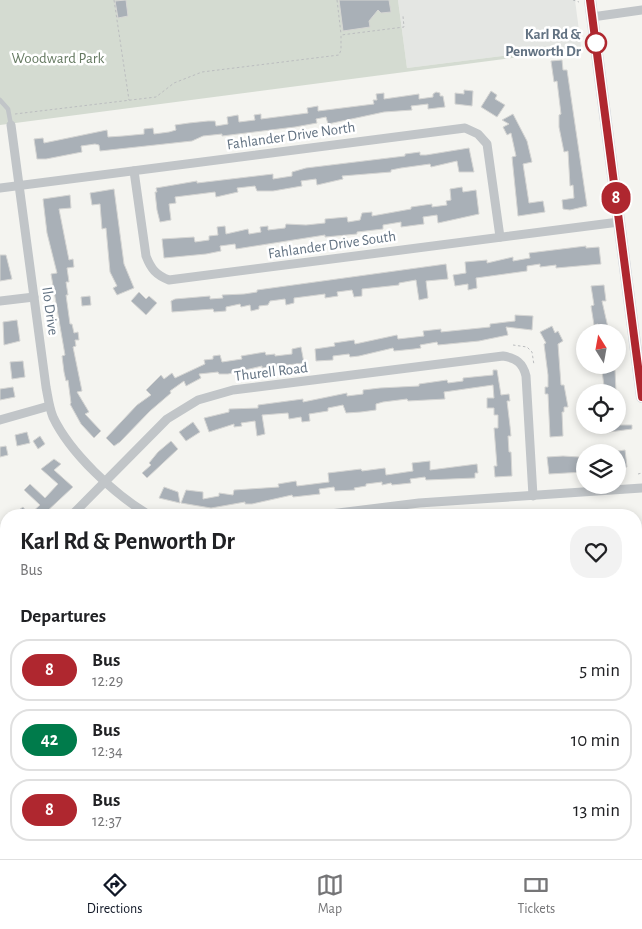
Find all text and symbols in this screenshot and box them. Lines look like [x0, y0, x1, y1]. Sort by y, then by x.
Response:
place label: Karl Rd & Penworth Dr [505, 27, 582, 59]
marker: Karl Rd & Penworth Dr [585, 32, 607, 54]
park label: Woodward Park [12, 51, 105, 66]
street label: Fahlander Drive North [226, 120, 356, 152]
line badge: 8 [600, 182, 632, 214]
text: 8 [612, 189, 620, 207]
street label: Fahlander Drive South [267, 229, 397, 261]
street label: Ilo Drive [39, 286, 61, 336]
north arrow [576, 324, 626, 374]
map controls [576, 324, 626, 494]
street label: Thurell Road [233, 360, 309, 384]
button: locate [576, 384, 626, 434]
button: layers [576, 444, 626, 494]
button: heart [570, 526, 622, 578]
text: Karl Rd & Penworth Dr [20, 530, 235, 554]
text: Bus [20, 562, 43, 578]
text: Departures [20, 607, 106, 626]
text: Bus [92, 651, 120, 670]
text: 8 [45, 661, 54, 679]
text: 5 min [579, 661, 620, 680]
text: 12:29 [92, 673, 123, 689]
text: Bus [92, 721, 120, 740]
text: 42 [41, 731, 58, 749]
text: 10 min [571, 731, 620, 750]
text: 12:34 [92, 743, 123, 759]
text: Bus [92, 791, 120, 810]
text: 8 [45, 801, 54, 819]
text: 13 min [573, 801, 620, 820]
text: 12:37 [92, 813, 122, 829]
tab: Directions [87, 871, 143, 918]
tab: Map [316, 871, 344, 918]
tab: Tickets [517, 871, 555, 918]

